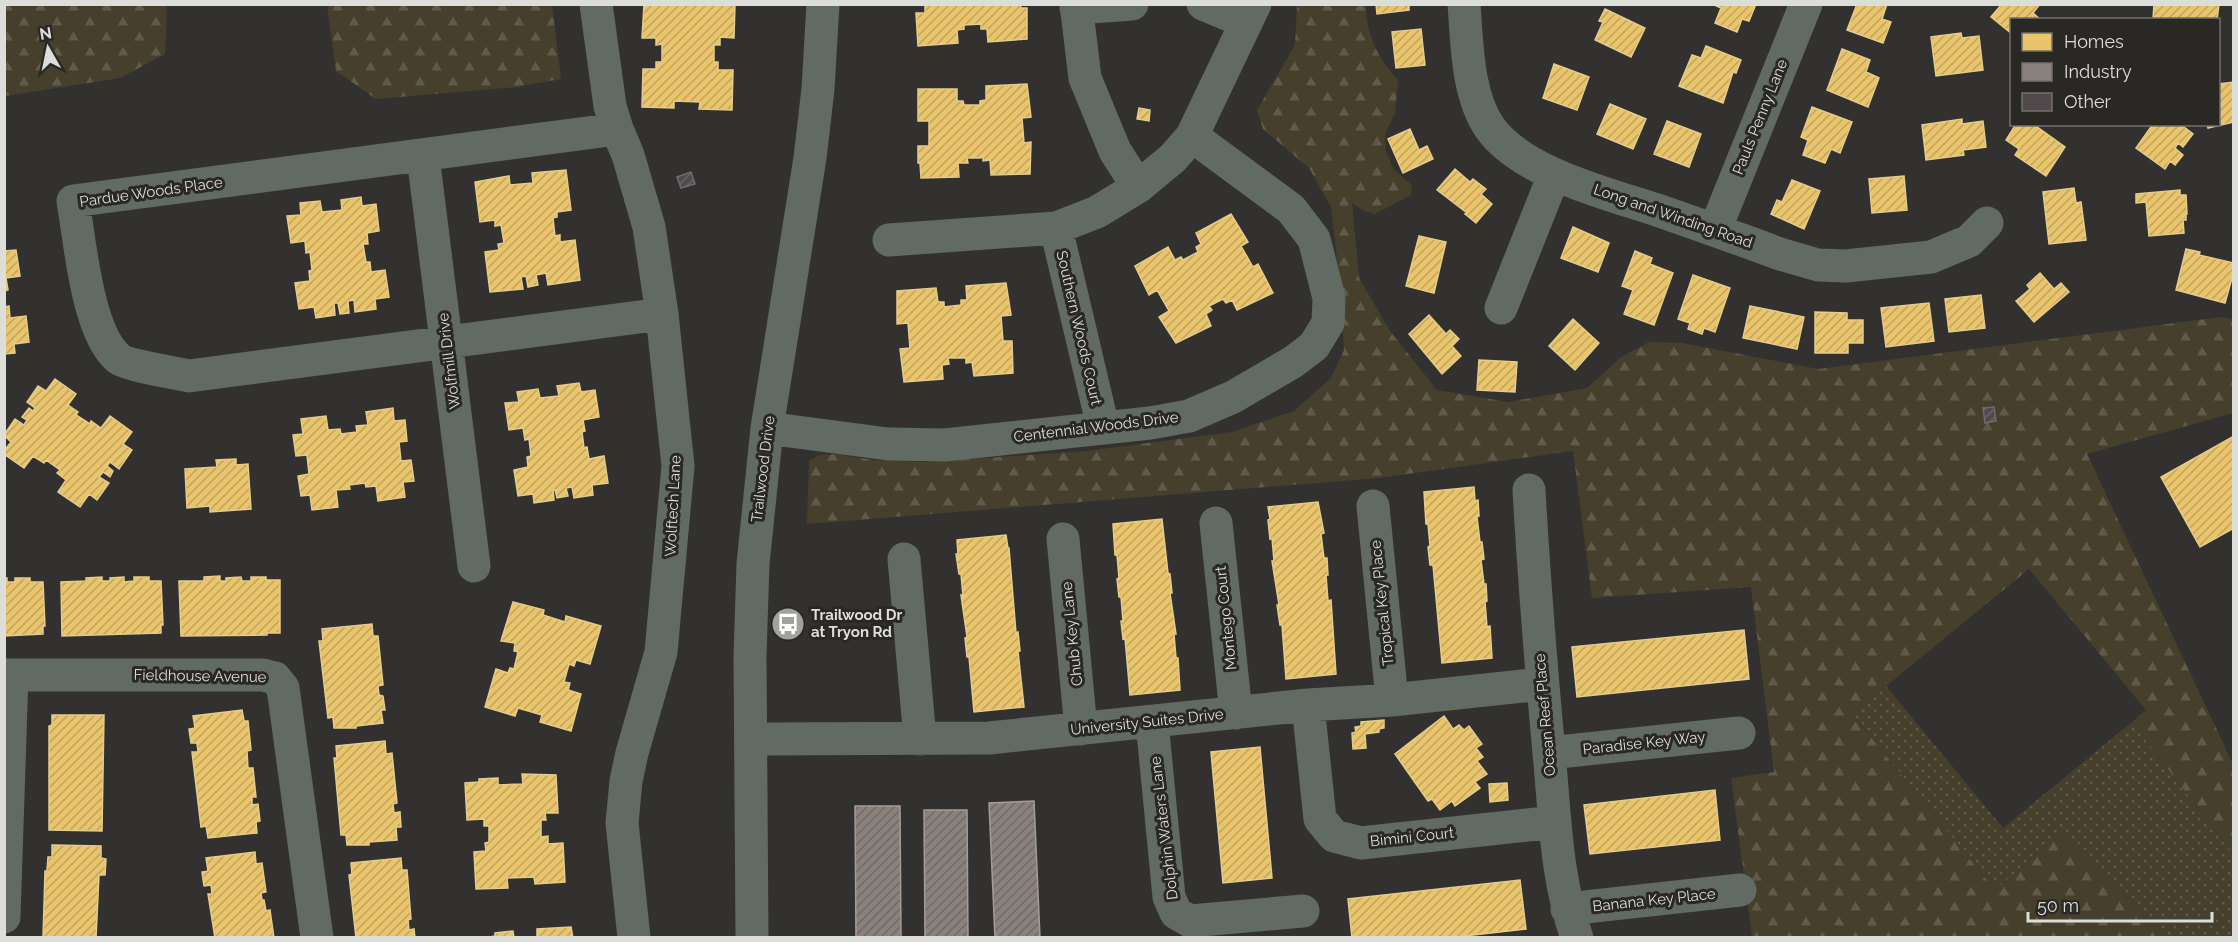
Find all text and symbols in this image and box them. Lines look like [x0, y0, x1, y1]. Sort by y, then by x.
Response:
north arrow [18, 18, 78, 78]
legend [2010, 18, 2220, 126]
text: N [38, 23, 53, 44]
text: Homes [2064, 31, 2124, 52]
street label: Pauls Penny Lane [1729, 57, 1791, 177]
text: Industry [2064, 61, 2132, 82]
text: Other [2064, 91, 2112, 112]
street label: Pardue Woods Place [78, 173, 224, 211]
street label: Long and Winding Road [1591, 180, 1755, 252]
street label: Southern Woods Court [1052, 249, 1106, 407]
street label: Wolfmill Drive [434, 312, 464, 410]
street label: Centennial Woods Drive [1012, 408, 1180, 446]
street label: Trailwood Drive [748, 415, 778, 523]
street label: Wolftech Lane [661, 455, 685, 557]
street label: Tropical Key Place [1366, 539, 1398, 667]
street label: Montego Court [1212, 565, 1240, 671]
street label: Chub Key Lane [1058, 581, 1086, 687]
bus stop icon: Trailwood Dr at Tryon Rd [770, 606, 806, 642]
place label: Trailwood Dr at Tryon Rd [811, 606, 903, 641]
street label: Ocean Reef Place [1531, 653, 1559, 777]
street label: Fieldhouse Avenue [133, 666, 267, 686]
street label: University Suites Drive [1069, 705, 1225, 739]
street label: Paradise Key Way [1582, 728, 1706, 758]
street label: Dolphin Waters Lane [1146, 755, 1182, 901]
street label: Bimini Court [1369, 824, 1455, 850]
street label: Banana Key Place [1592, 885, 1717, 915]
scale bar [2028, 885, 2212, 923]
text: 50 m [2037, 895, 2079, 916]

